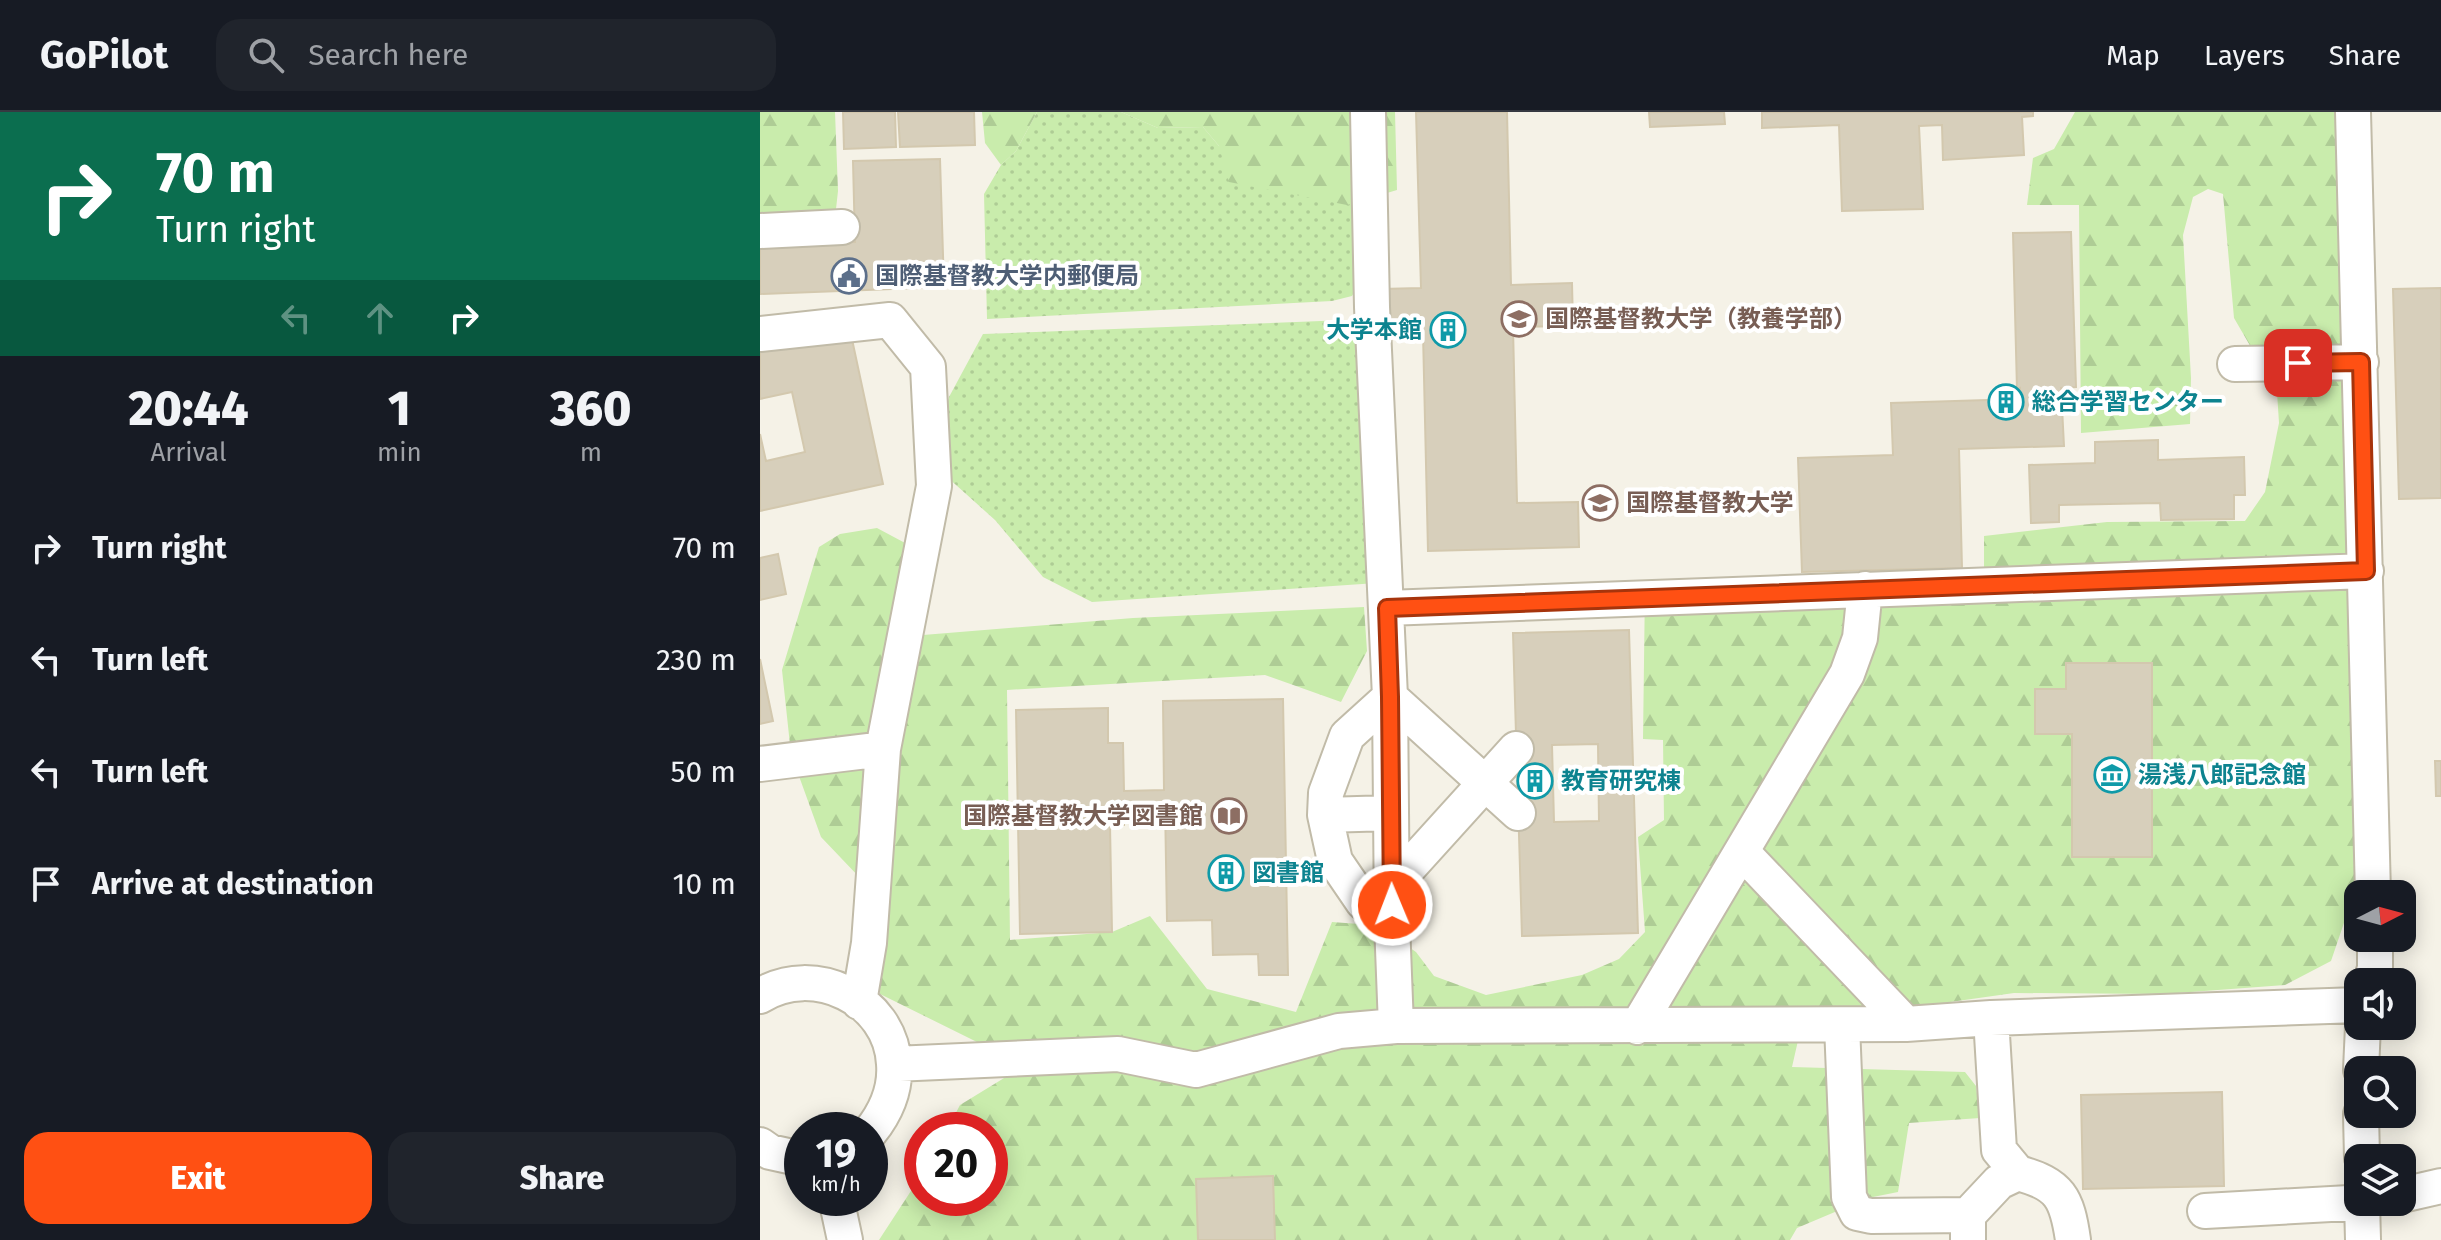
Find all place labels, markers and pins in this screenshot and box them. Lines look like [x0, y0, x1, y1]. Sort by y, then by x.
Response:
public building icon: 国際基督教大学内郵便局 [830, 257, 868, 295]
place label: 国際基督教大学内郵便局 [875, 262, 1139, 290]
school or university icon: 国際基督教大学（教養学部） [1500, 300, 1538, 338]
place label: 国際基督教大学（教養学部） [1545, 305, 1857, 333]
building icon: 大学本館 [1429, 311, 1467, 349]
place label: 大学本館 [1326, 316, 1422, 344]
pin [2264, 329, 2332, 397]
building icon: 総合学習センター [1987, 383, 2025, 421]
place label: 総合学習センター [2032, 388, 2224, 416]
school or university icon: 国際基督教大学 [1581, 484, 1619, 522]
place label: 国際基督教大学 [1626, 489, 1794, 517]
museum icon: 湯浅八郎記念館 [2093, 756, 2131, 794]
place label: 湯浅八郎記念館 [2138, 761, 2306, 789]
building icon: 教育研究棟 [1516, 762, 1554, 800]
place label: 教育研究棟 [1561, 767, 1681, 795]
library icon: 国際基督教大学図書館 [1210, 797, 1248, 835]
place label: 国際基督教大学図書館 [963, 802, 1203, 830]
building icon: 図書館 [1207, 854, 1245, 892]
place label: 図書館 [1252, 859, 1324, 887]

